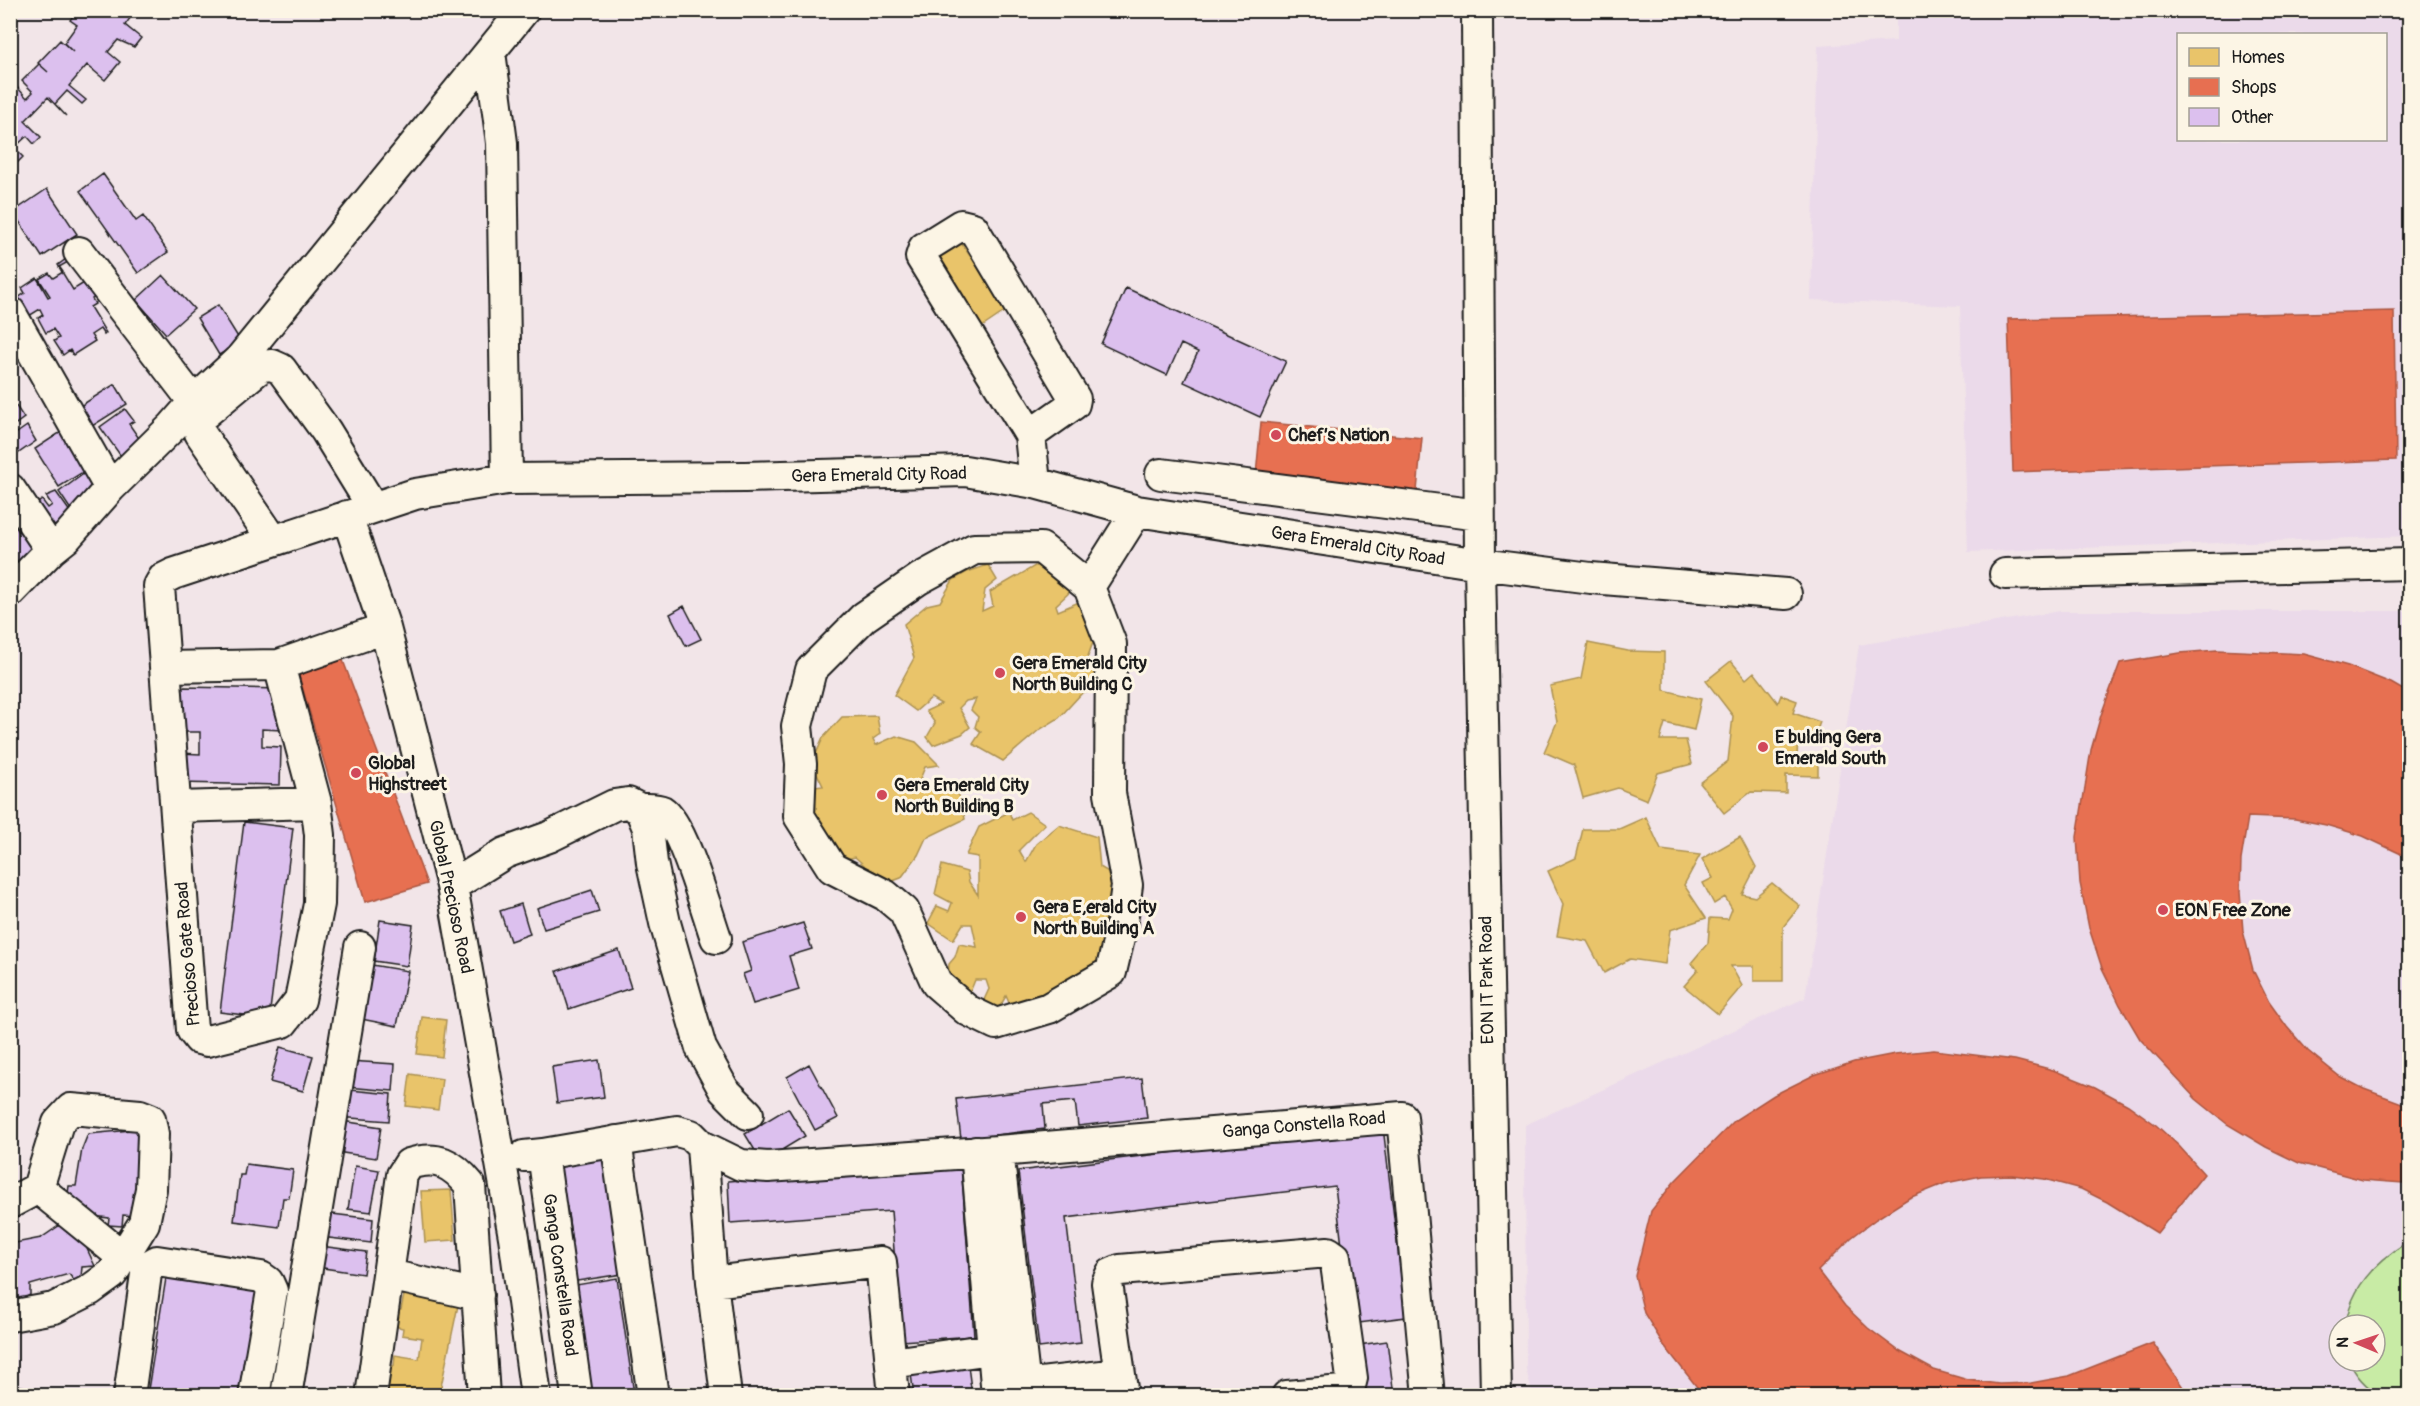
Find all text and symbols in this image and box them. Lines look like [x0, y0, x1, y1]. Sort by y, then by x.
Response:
legend [2177, 33, 2387, 141]
text: Homes [2231, 46, 2284, 69]
text: Shops [2231, 76, 2276, 99]
text: Other [2231, 106, 2274, 129]
place label: Chef’s Nation [1288, 424, 1390, 447]
marker: Chef’s Nation [1269, 428, 1283, 442]
street label: Gera Emerald City Road [791, 462, 967, 488]
street label: Gera Emerald City Road [1269, 521, 1447, 571]
place label: Gera Emerald City North Building C [1012, 652, 1147, 696]
marker: Gera Emerald City North Building C [993, 666, 1007, 680]
place label: E bulding Gera Emerald South [1775, 726, 1886, 770]
marker: E bulding Gera Emerald South [1756, 740, 1770, 754]
place label: Global Highstreet [368, 752, 447, 796]
marker: Global Highstreet [349, 766, 363, 780]
place label: Gera Emerald City North Building B [894, 774, 1029, 818]
marker: Gera Emerald City North Building B [875, 788, 889, 802]
street label: Global Precioso Road [423, 818, 479, 976]
street label: Precioso Gate Road [170, 881, 206, 1027]
place label: Gera E,erald City North Building A [1033, 896, 1157, 940]
place label: EON Free Zone [2175, 899, 2292, 922]
marker: EON Free Zone [2156, 903, 2170, 917]
marker: Gera E,erald City North Building A [1014, 910, 1028, 924]
street label: EON IT Park Road [1474, 916, 1500, 1044]
street label: Ganga Constella Road [1221, 1106, 1387, 1144]
street label: Ganga Constella Road [537, 1192, 583, 1358]
north arrow [2327, 1313, 2387, 1373]
text: N [2333, 1337, 2353, 1348]

